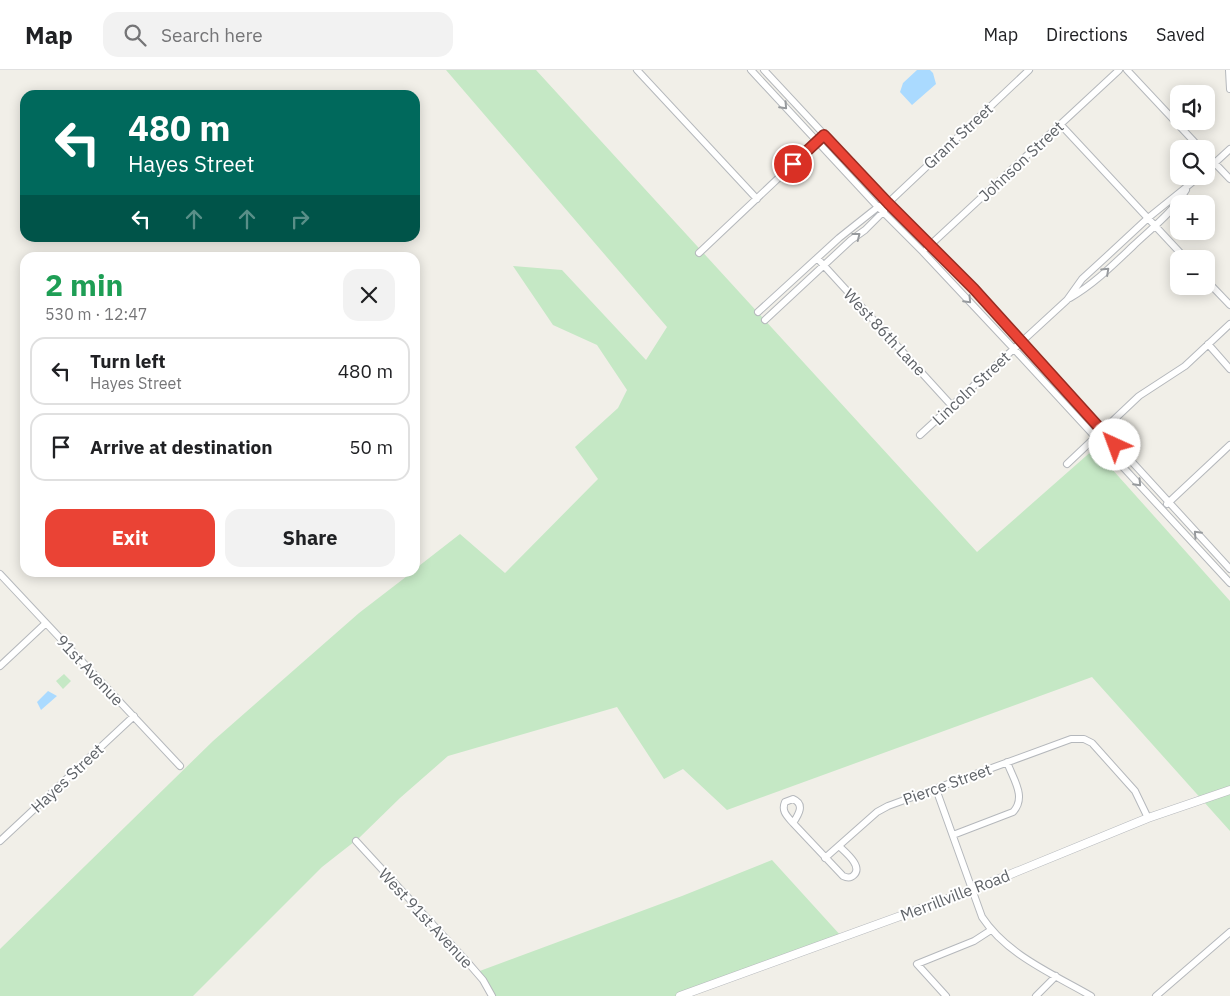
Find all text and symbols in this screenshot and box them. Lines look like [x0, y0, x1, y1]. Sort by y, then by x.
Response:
search box [103, 12, 453, 57]
text: Map [25, 19, 73, 51]
icon: search [121, 21, 149, 49]
text: Search here [161, 23, 263, 47]
text: Map [983, 23, 1018, 46]
text: Directions [1046, 23, 1128, 46]
text: Saved [1156, 23, 1205, 46]
map controls [1170, 85, 1215, 295]
button: sound [1170, 85, 1215, 130]
street label: Grant Street [919, 99, 997, 173]
one-way arrow [778, 100, 787, 109]
text: 480 m [128, 105, 231, 151]
icon: left [45, 110, 110, 175]
street label: Johnson Street [974, 117, 1068, 205]
button: search [1170, 140, 1215, 185]
pin [772, 143, 814, 185]
text: Hayes Street [128, 149, 254, 178]
icon: arrive [779, 150, 807, 178]
button: + [1170, 195, 1215, 240]
icon: left [127, 205, 155, 233]
icon: ahead [180, 205, 208, 233]
icon: ahead [233, 205, 261, 233]
icon: right [286, 205, 314, 233]
one-way arrow [852, 232, 861, 241]
button: − [1170, 250, 1215, 295]
text: 2 min [45, 265, 123, 304]
one-way arrow [1100, 268, 1109, 277]
button: close [343, 269, 395, 321]
street label: West 86th Lane [840, 284, 931, 380]
one-way arrow [962, 294, 971, 303]
text: 530 m · 12:47 [45, 304, 147, 324]
street label: Lincoln Street [928, 347, 1014, 429]
text: Turn left [90, 349, 166, 373]
icon: left [47, 357, 75, 385]
text: 480 m [338, 359, 393, 383]
text: Hayes Street [90, 373, 182, 393]
position arrow [1088, 418, 1140, 470]
icon: arrive [47, 433, 75, 461]
text: Arrive at destination [90, 435, 273, 459]
text: 50 m [349, 435, 393, 459]
one-way arrow [1132, 478, 1141, 487]
button: Exit [45, 509, 215, 567]
button: Share [225, 509, 395, 567]
one-way arrow [1194, 530, 1203, 539]
street label: 91st Avenue [52, 630, 128, 710]
street label: Hayes Street [27, 739, 107, 817]
street label: Pierce Street [900, 759, 994, 809]
street label: West 91st Avenue [375, 864, 478, 972]
street label: Merrillville Road [897, 865, 1013, 925]

